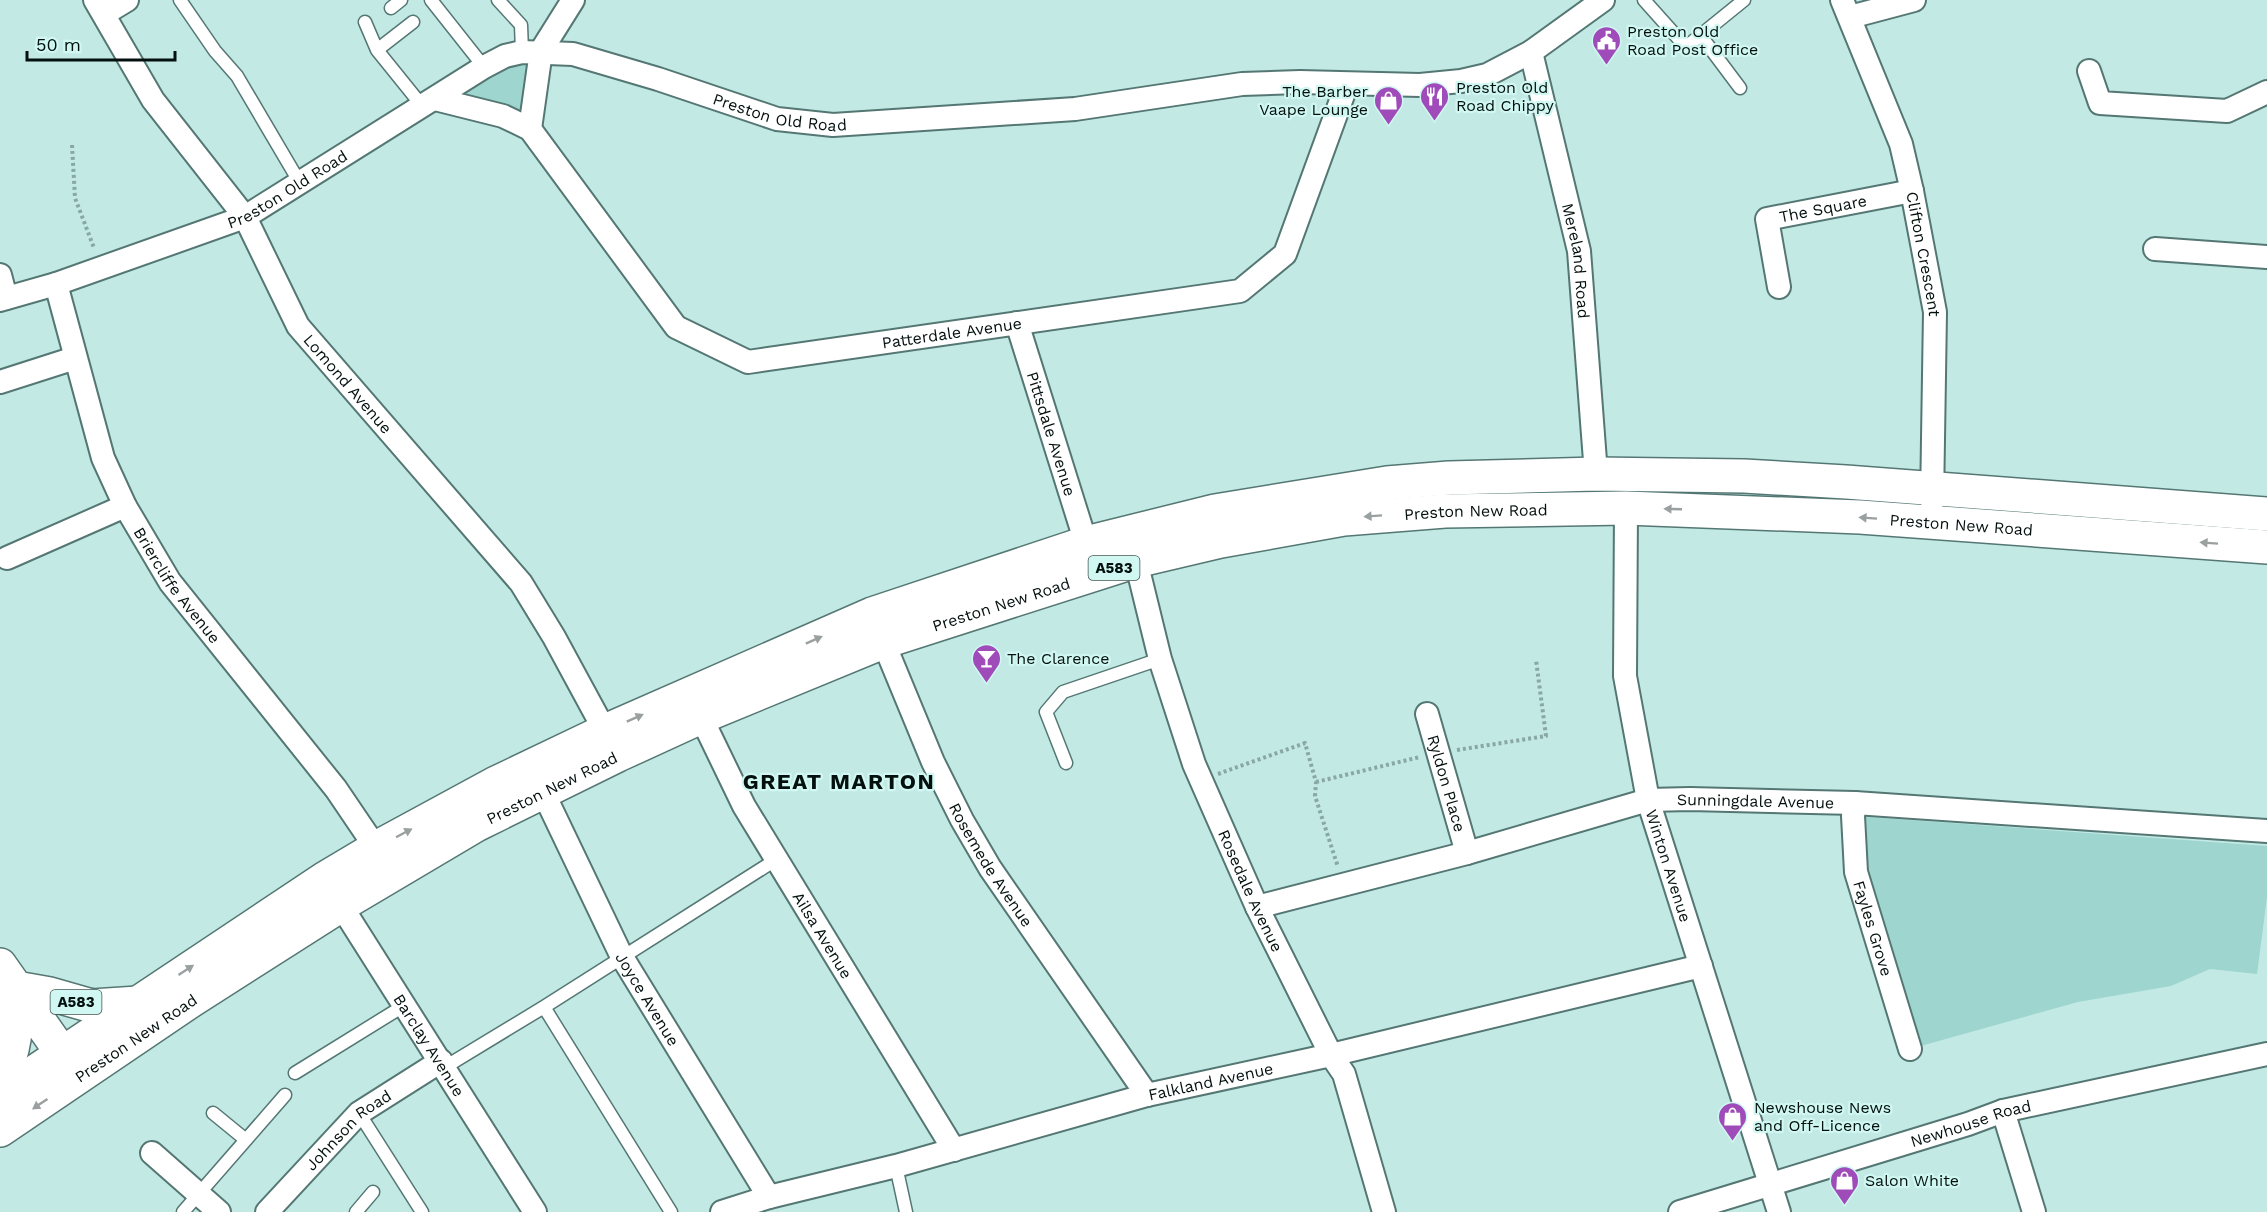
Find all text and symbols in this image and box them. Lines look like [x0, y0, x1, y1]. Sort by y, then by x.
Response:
place label: Preston Old Road Post Office [1627, 22, 1758, 59]
scale bar [27, 24, 176, 62]
public building icon: Preston Old Road Post Office [1590, 24, 1622, 66]
text: 50 m [36, 34, 81, 55]
place label: Preston Old Road Chippy [1456, 78, 1554, 115]
restaurant icon: Preston Old Road Chippy [1419, 80, 1451, 122]
place label: The Barber Vaape Lounge [1259, 82, 1368, 119]
shop icon: The Barber Vaape Lounge [1373, 84, 1405, 126]
street label: Preston Old Road [711, 89, 847, 135]
street label: Preston Old Road [225, 146, 351, 233]
street label: Clifton Crescent [1902, 190, 1944, 317]
street label: The Square [1778, 191, 1868, 226]
street label: Mereland Road [1558, 201, 1593, 319]
street label: Patterdale Avenue [881, 314, 1023, 353]
street label: Lomond Avenue [299, 330, 396, 438]
street label: Pittsdale Avenue [1023, 369, 1080, 498]
street label: Preston New Road [1403, 500, 1548, 524]
one-way arrow [1663, 505, 1682, 514]
street label: Preston New Road [1889, 510, 2034, 540]
one-way arrow [1364, 512, 1383, 521]
one-way arrow [1858, 513, 1877, 522]
street label: Briercliffe Avenue [130, 524, 224, 647]
one-way arrow [2199, 538, 2218, 548]
road number: A583 [1088, 556, 1140, 580]
street label: Preston New Road [930, 574, 1073, 636]
one-way arrow [805, 635, 823, 645]
bar icon: The Clarence [970, 642, 1002, 684]
place label: The Clarence [1007, 649, 1109, 668]
one-way arrow [626, 713, 644, 722]
street label: Ryldon Place [1423, 733, 1469, 834]
street label: Preston New Road [483, 748, 621, 828]
district label: GREAT MARTON [743, 769, 935, 794]
street label: Sunningdale Avenue [1677, 790, 1834, 812]
street label: Rosemede Avenue [945, 800, 1037, 931]
street label: Winton Avenue [1642, 807, 1695, 924]
street label: Rosedale Avenue [1214, 827, 1287, 955]
one-way arrow [396, 828, 413, 838]
street label: Fayles Grove [1849, 878, 1896, 978]
street label: Ailsa Avenue [789, 888, 856, 982]
street label: Joyce Avenue [611, 949, 683, 1049]
one-way arrow [178, 965, 194, 976]
road number: A583 [50, 990, 101, 1014]
street label: Preston New Road [71, 990, 201, 1087]
street label: Barclay Avenue [389, 991, 468, 1100]
street label: Falkland Avenue [1146, 1059, 1275, 1104]
street label: Johnson Road [302, 1086, 395, 1174]
street label: Newhouse Road [1908, 1096, 2033, 1151]
one-way arrow [31, 1098, 48, 1109]
place label: Newshouse News and Off-Licence [1754, 1098, 1891, 1135]
shop icon: Newshouse News and Off-Licence [1717, 1100, 1749, 1142]
shop icon: Salon White [1828, 1164, 1860, 1206]
place label: Salon White [1865, 1171, 1959, 1190]

